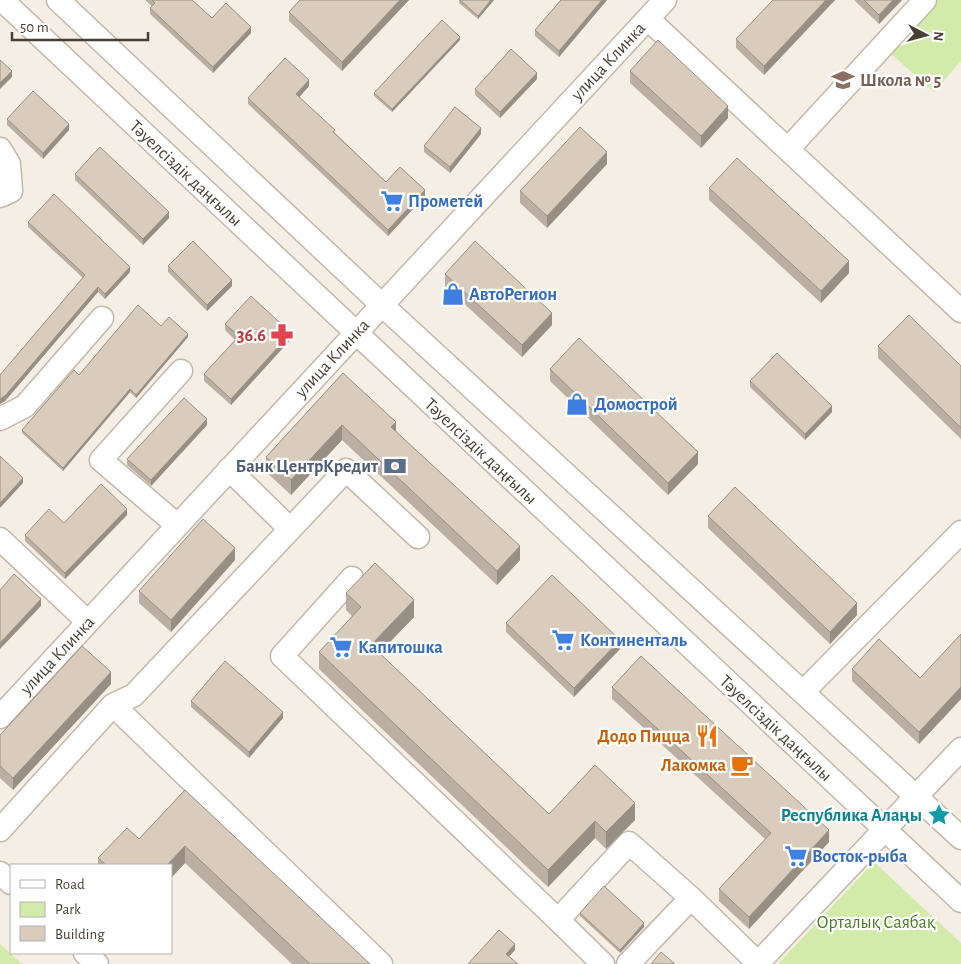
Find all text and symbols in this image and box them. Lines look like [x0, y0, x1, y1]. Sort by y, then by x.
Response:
scale bar [12, 10, 149, 42]
north arrow [901, 10, 951, 60]
street label: улица Клинка [568, 19, 649, 105]
text: 50 m [20, 20, 49, 35]
text: N [930, 31, 945, 42]
school or university icon: Школа № 5 [830, 67, 856, 93]
place label: Школа № 5 [860, 72, 941, 90]
street label: Тәуелсіздік даңғылы [126, 117, 245, 230]
supermarket icon: Прометей [379, 188, 405, 214]
place label: Прометей [408, 193, 483, 211]
shop icon: АвтоРегион [440, 281, 466, 307]
place label: АвтоРегион [469, 286, 557, 304]
street label: улица Клинка [292, 316, 373, 402]
pharmacy icon: 36.6 [269, 322, 295, 348]
place label: 36.6 [237, 327, 266, 345]
shop icon: Домострой [564, 391, 590, 417]
street label: Тәуелсіздік даңғылы [421, 395, 540, 508]
place label: Домострой [594, 396, 678, 414]
bank icon: Банк ЦентрКредит [382, 453, 408, 479]
place label: Банк ЦентрКредит [235, 458, 379, 476]
street label: улица Клинка [17, 613, 98, 699]
supermarket icon: Континенталь [550, 627, 576, 653]
place label: Континенталь [580, 632, 688, 650]
supermarket icon: Капитошка [328, 634, 354, 660]
place label: Капитошка [358, 639, 443, 657]
street label: Тәуелсіздік даңғылы [716, 672, 835, 785]
restaurant icon: Додо Пицца [694, 723, 720, 749]
place label: Додо Пицца [597, 728, 690, 746]
cafe icon: Лакомка [729, 752, 755, 778]
place label: Лакомка [661, 757, 726, 775]
place icon: Республика Алаңы [926, 802, 952, 828]
place label: Республика Алаңы [781, 807, 922, 825]
supermarket icon: Восток-рыба [783, 843, 809, 869]
place label: Восток-рыба [812, 848, 908, 866]
legend [10, 864, 172, 954]
text: Road [55, 877, 85, 892]
text: Park [55, 902, 81, 917]
park label: Орталық Саябақ [816, 913, 936, 932]
text: Building [55, 927, 105, 942]

